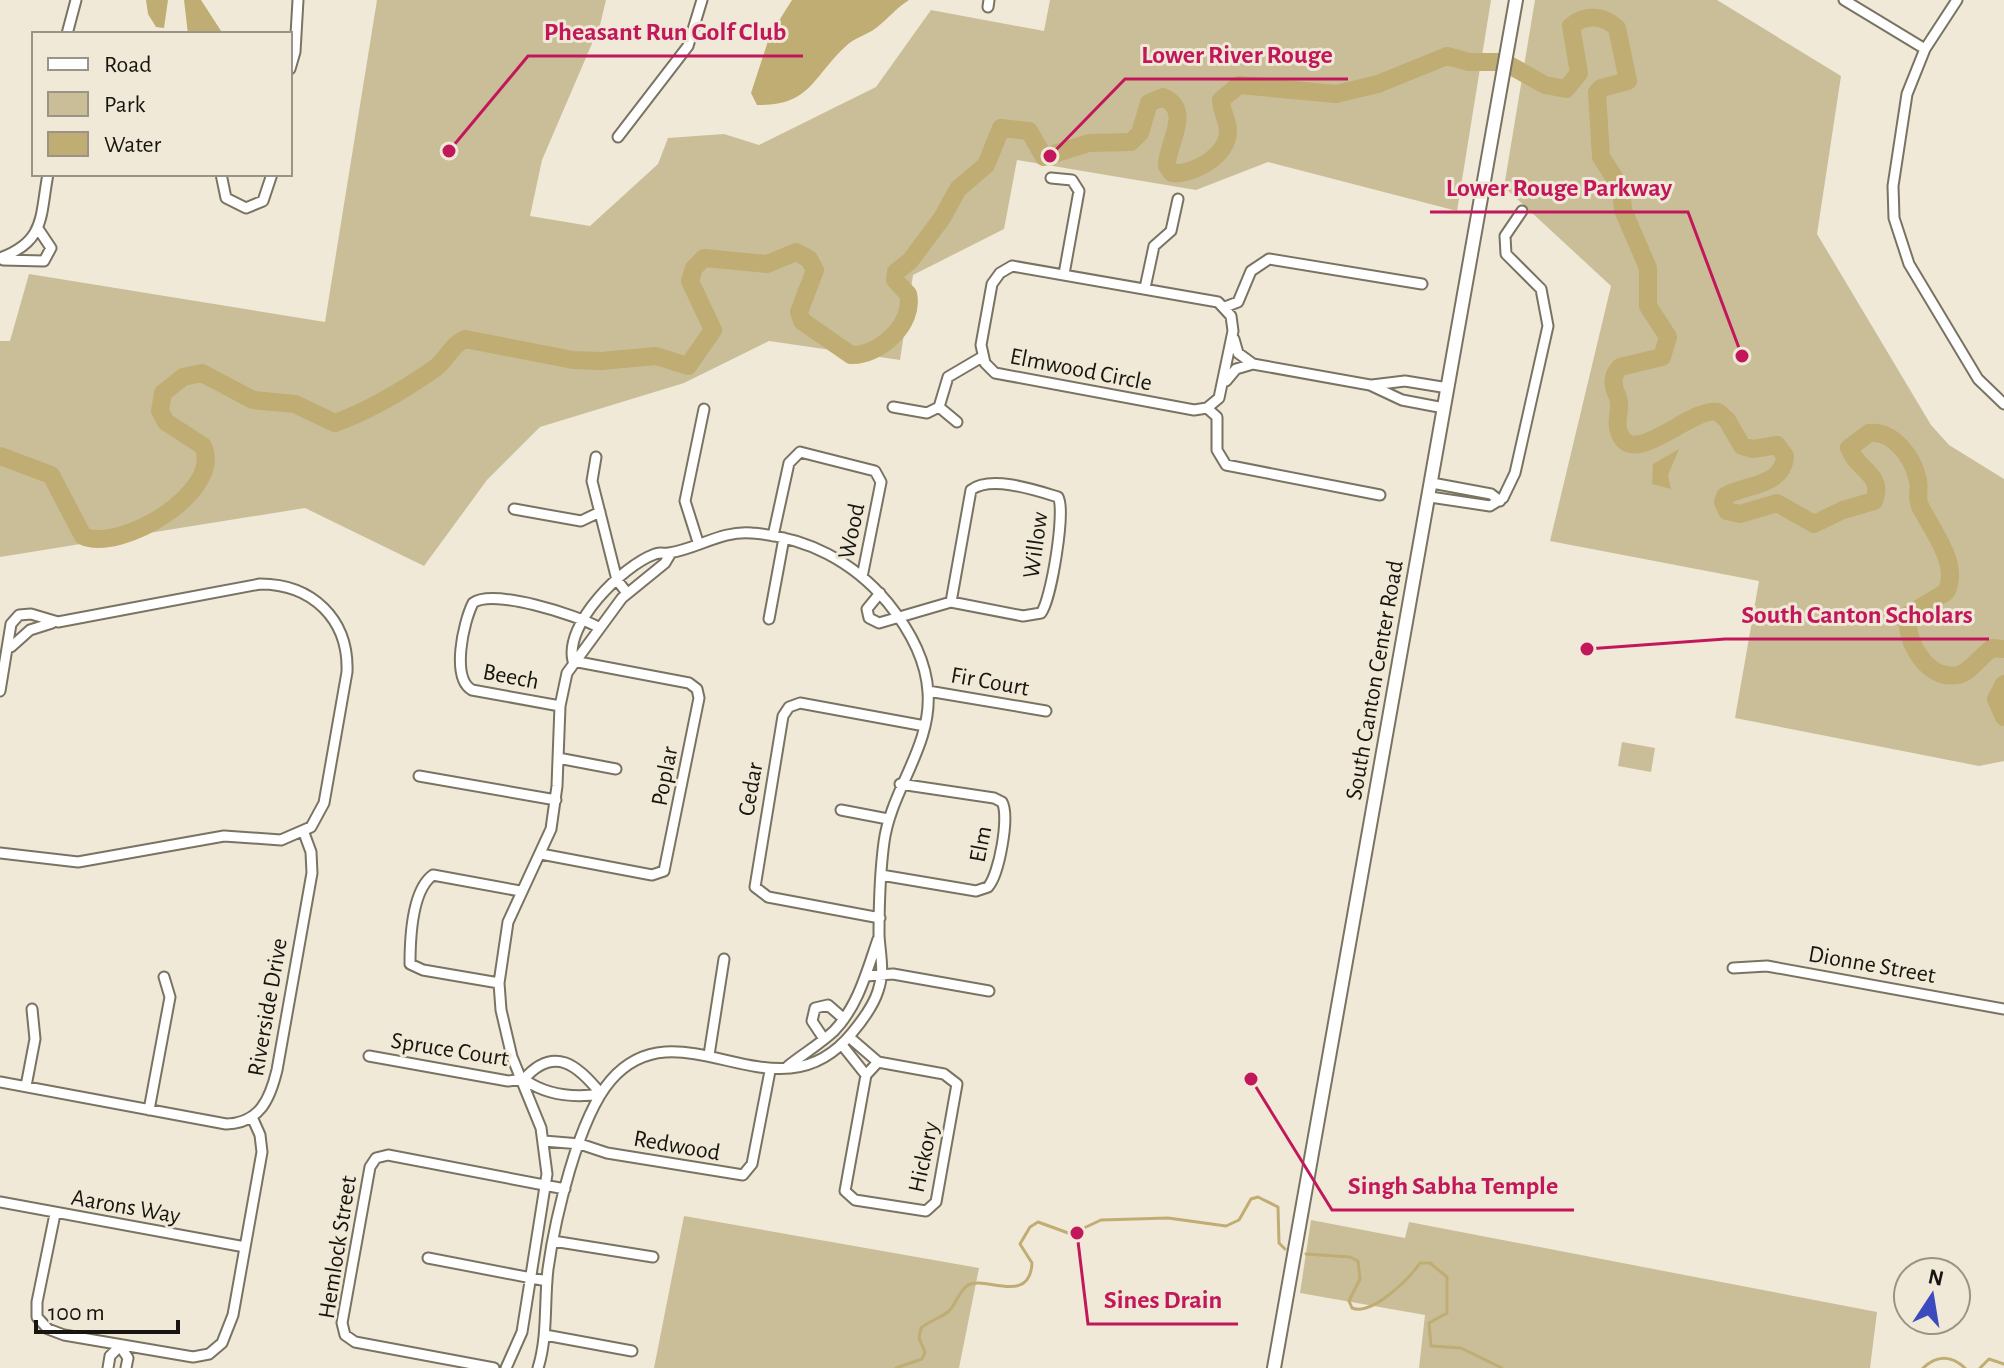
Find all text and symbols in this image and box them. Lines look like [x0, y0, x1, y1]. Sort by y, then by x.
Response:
callout: Pheasant Run Golf Club [528, 6, 803, 56]
text: Pheasant Run Golf Club [544, 19, 786, 45]
callout: Lower River Rouge [1125, 29, 1348, 79]
legend [32, 32, 292, 176]
text: Lower River Rouge [1141, 42, 1333, 68]
text: Road [104, 53, 152, 77]
text: Park [104, 93, 145, 117]
text: Water [104, 133, 162, 157]
callout: Lower Rouge Parkway [1430, 162, 1688, 212]
text: Lower Rouge Parkway [1446, 175, 1672, 201]
street label: Elmwood Circle [1008, 344, 1154, 396]
street label: Wood [834, 501, 870, 561]
street label: Willow [1019, 510, 1053, 580]
street label: South Canton Center Road [1342, 558, 1408, 802]
callout: South Canton Scholars [1725, 589, 1989, 639]
text: South Canton Scholars [1741, 602, 1973, 628]
street label: Beech [481, 660, 541, 694]
street label: Fir Court [949, 663, 1031, 701]
street label: Poplar [647, 744, 683, 808]
street label: Cedar [734, 760, 768, 818]
street label: Elm [966, 824, 996, 864]
street label: Riverside Drive [244, 936, 292, 1078]
street label: Dionne Street [1806, 942, 1938, 988]
street label: Spruce Court [389, 1029, 511, 1071]
street label: Hickory [905, 1120, 943, 1195]
street label: Redwood [632, 1127, 722, 1165]
callout: Singh Sabha Temple [1332, 1160, 1574, 1210]
text: Singh Sabha Temple [1348, 1173, 1558, 1199]
street label: Hemlock Street [315, 1174, 361, 1320]
street label: Aarons Way [69, 1186, 182, 1228]
north arrow [1892, 1256, 1972, 1336]
text: N [1926, 1265, 1946, 1290]
callout: Sines Drain [1088, 1274, 1238, 1324]
scale bar [36, 1284, 178, 1334]
text: Sines Drain [1104, 1287, 1222, 1313]
text: 100 m [48, 1301, 105, 1325]

